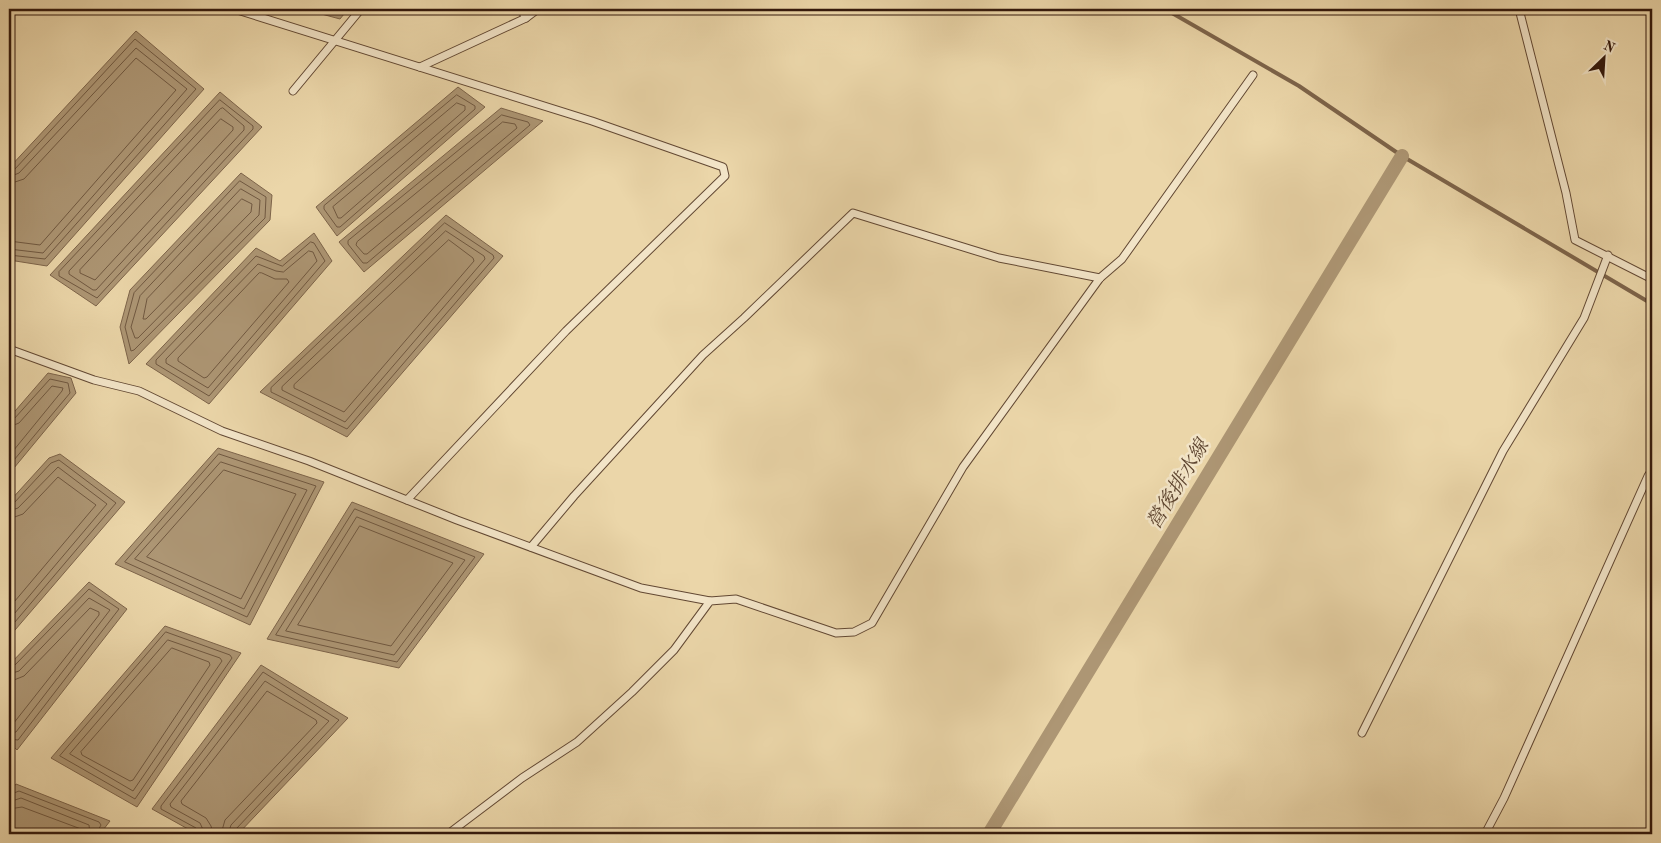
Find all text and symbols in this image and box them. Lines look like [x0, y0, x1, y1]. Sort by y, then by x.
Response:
north arrow [1578, 32, 1628, 82]
text: N [1601, 39, 1617, 56]
water label: 營後排水線 [1143, 434, 1214, 533]

